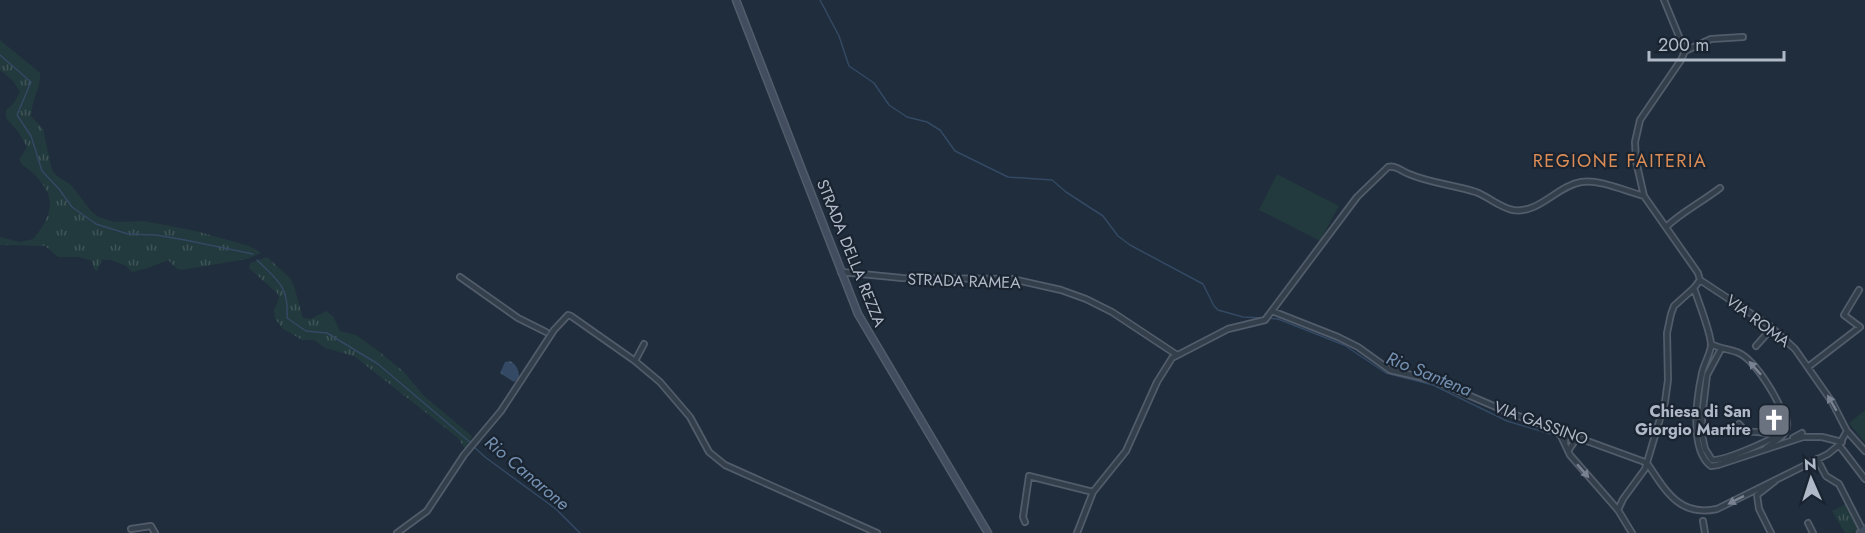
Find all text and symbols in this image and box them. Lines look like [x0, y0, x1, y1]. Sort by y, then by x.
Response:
scale bar [1649, 24, 1784, 62]
text: 200 m [1658, 32, 1709, 58]
district label: REGIONE FAITERIA [1533, 148, 1707, 174]
street label: STRADA DELLA REZZA [811, 176, 891, 331]
street label: STRADA RAMEA [907, 268, 1021, 294]
street label: VIA ROMA [1721, 289, 1795, 353]
water label: Rio Santena [1382, 345, 1476, 403]
one-way arrow [1749, 361, 1762, 376]
street label: VIA GASSINO [1491, 395, 1591, 451]
one-way arrow [1827, 395, 1838, 411]
place label: Chiesa di San Giorgio Martire [1635, 400, 1751, 441]
church icon: Chiesa di San Giorgio Martire [1756, 402, 1792, 438]
water label: Rio Canarone [479, 430, 575, 516]
north arrow [1781, 449, 1841, 509]
text: N [1803, 453, 1817, 476]
one-way arrow [1576, 463, 1590, 478]
one-way arrow [1727, 495, 1744, 505]

